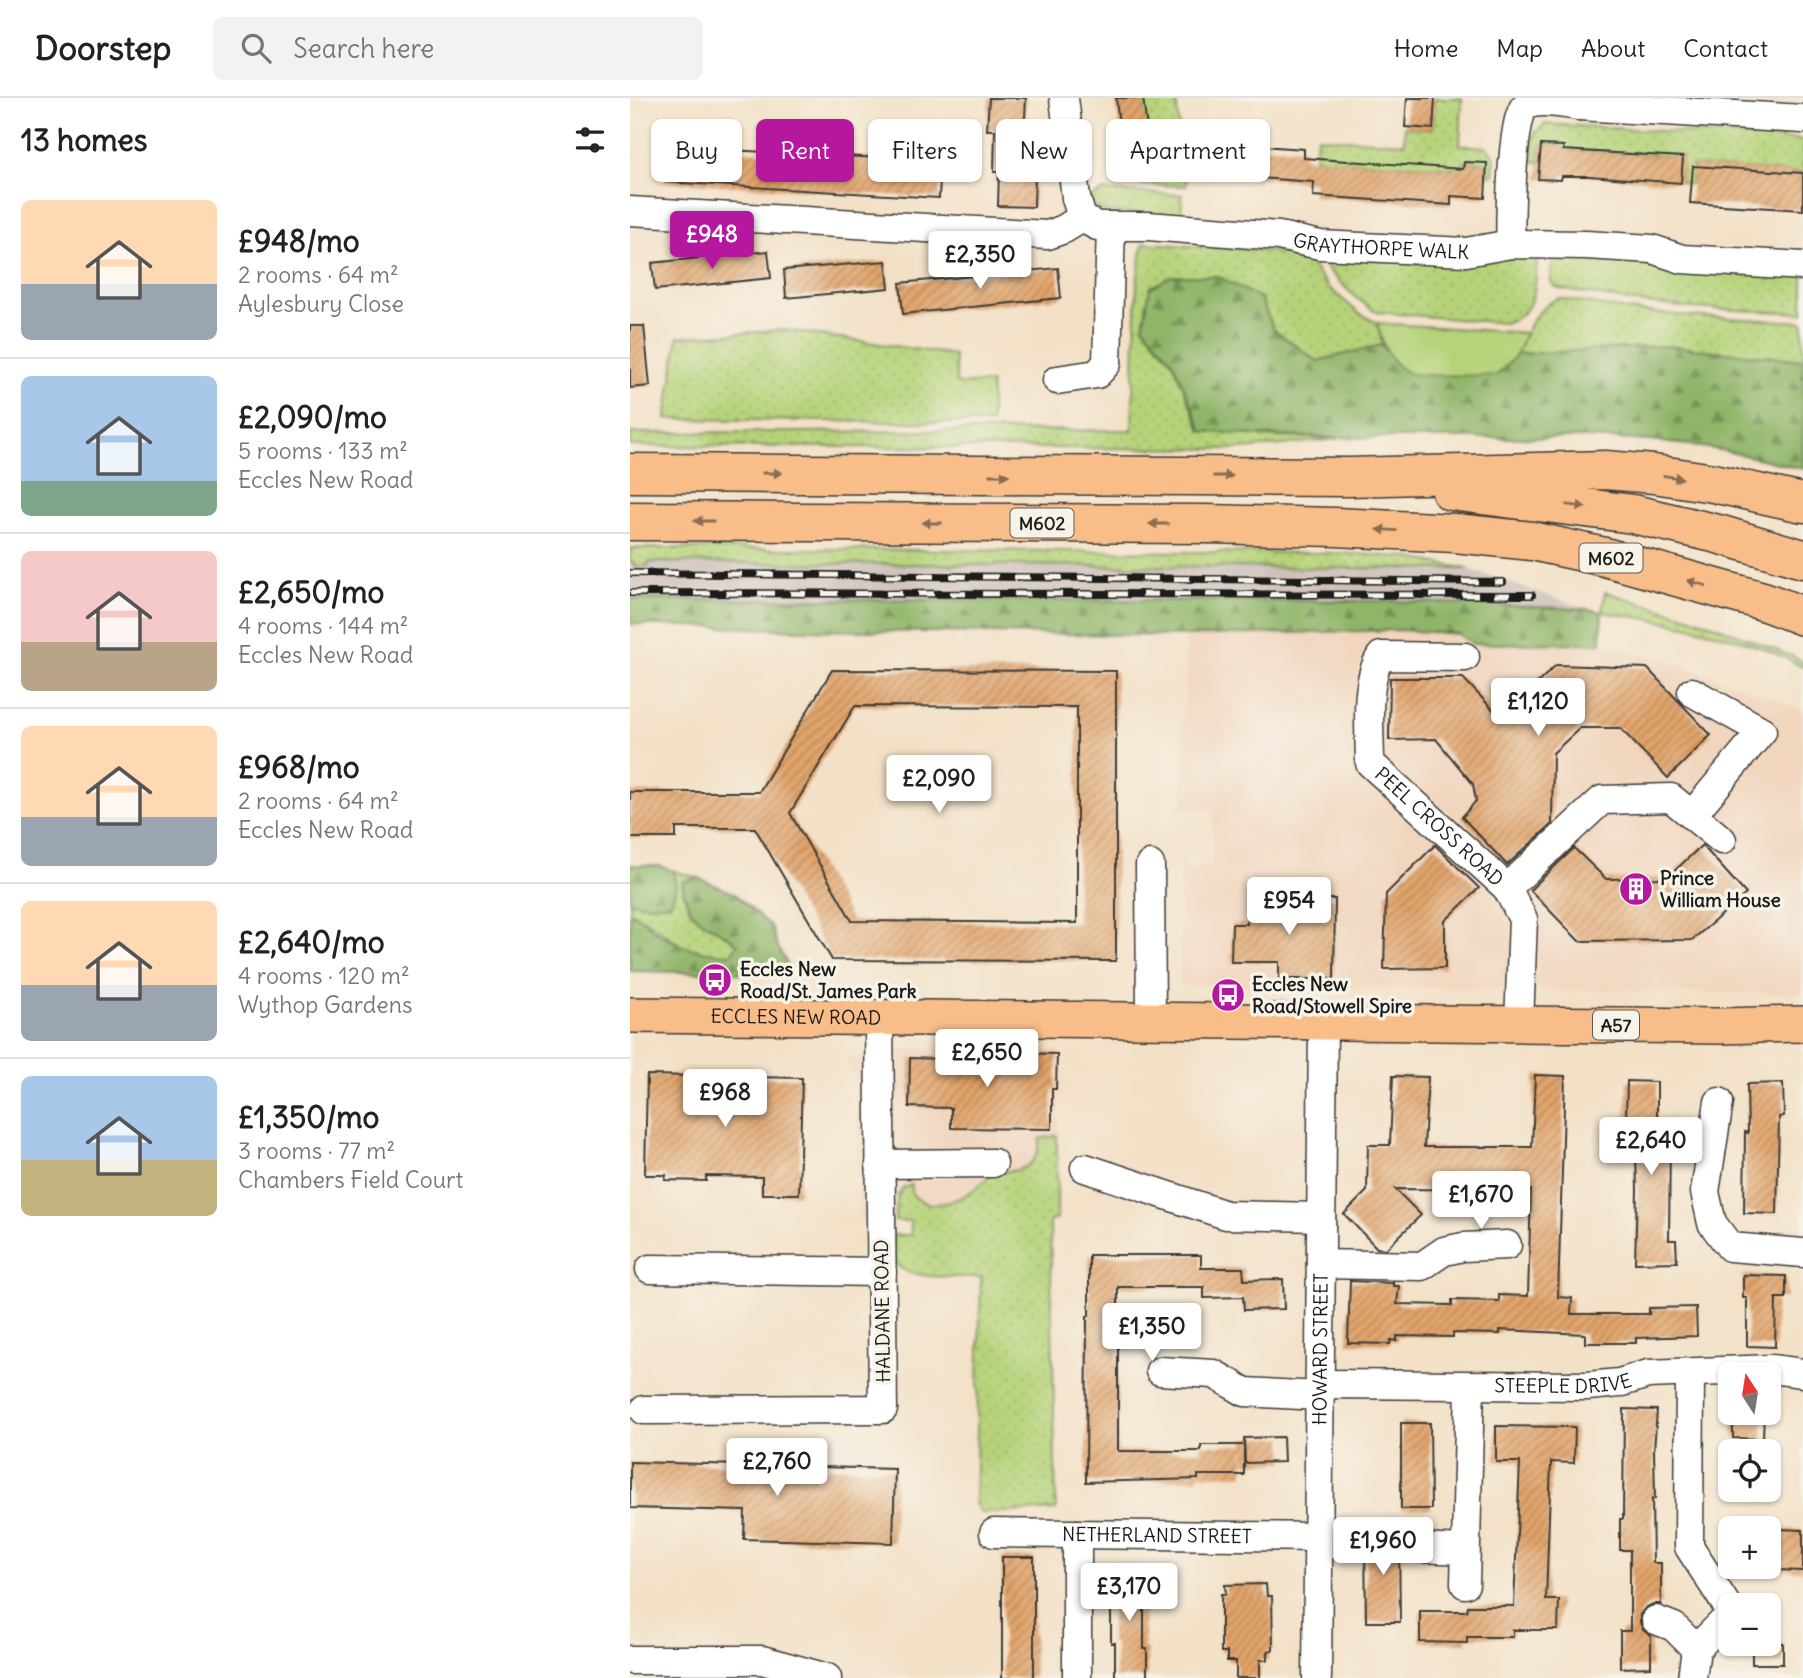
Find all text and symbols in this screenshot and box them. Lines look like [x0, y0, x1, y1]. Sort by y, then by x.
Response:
search box [213, 17, 703, 80]
text: Doorstep [35, 27, 171, 69]
icon: search [237, 29, 275, 67]
text: Search here [293, 32, 434, 65]
text: Home [1394, 33, 1458, 63]
text: Map [1496, 33, 1543, 63]
text: About [1581, 33, 1645, 63]
text: Contact [1683, 33, 1768, 63]
chip: Buy [651, 119, 742, 182]
chip: Rent [756, 119, 854, 182]
chip: Filters [868, 119, 982, 182]
chip: New [996, 119, 1092, 182]
chip: Apartment [1106, 119, 1270, 182]
text: 13 homes [21, 121, 147, 159]
icon: filters [571, 121, 609, 159]
pin: £948 [671, 212, 753, 271]
text: £948 [686, 219, 738, 248]
text: £948/mo [238, 222, 360, 260]
street label: GRAYTHORPE WALK [1291, 227, 1470, 264]
icon: home [77, 228, 161, 312]
pin: £2,350 [923, 232, 1037, 291]
text: £2,350 [944, 239, 1016, 268]
text: 2 rooms · 64 m² [238, 260, 399, 289]
text: Aylesbury Close [238, 289, 404, 318]
text: £2,090/mo [238, 398, 387, 436]
icon: home [77, 404, 161, 488]
text: 5 rooms · 133 m² [238, 436, 408, 465]
text: Eccles New Road [238, 465, 413, 494]
one-way arrow [761, 467, 783, 479]
one-way arrow [988, 469, 1010, 481]
one-way arrow [1212, 470, 1234, 482]
one-way arrow [1662, 472, 1684, 483]
one-way arrow [1565, 500, 1587, 511]
road number: M602 [1010, 508, 1074, 538]
one-way arrow [693, 516, 715, 527]
one-way arrow [920, 517, 942, 529]
one-way arrow [1148, 518, 1170, 530]
one-way arrow [1375, 524, 1397, 535]
road number: M602 [1580, 544, 1642, 572]
text: £2,650/mo [238, 573, 384, 611]
one-way arrow [1687, 577, 1708, 587]
icon: home [77, 579, 161, 663]
text: 4 rooms · 144 m² [238, 611, 408, 640]
text: Eccles New Road [238, 640, 413, 669]
pin: £1,120 [1481, 678, 1595, 738]
text: £1,120 [1507, 686, 1569, 715]
text: £968/mo [238, 748, 360, 786]
icon: home [77, 754, 161, 838]
pin: £2,090 [882, 756, 996, 815]
street label: PEEL CROSS ROAD [1370, 762, 1509, 891]
text: £2,090 [902, 763, 976, 792]
text: 2 rooms · 64 m² [238, 786, 399, 815]
text: Eccles New Road [238, 815, 413, 844]
place label: Prince William House [1660, 866, 1781, 912]
building icon: Prince William House [1617, 870, 1655, 908]
pin: £954 [1248, 878, 1330, 937]
text: £954 [1263, 885, 1315, 914]
text: £2,640/mo [238, 923, 385, 961]
icon: home [77, 929, 161, 1013]
place label: Eccles New Road/St. James Park [740, 957, 917, 1003]
text: 4 rooms · 120 m² [238, 961, 410, 990]
bus stop icon: Eccles New Road/St. James Park [696, 961, 734, 999]
place label: Eccles New Road/Stowell Spire [1252, 972, 1412, 1018]
bus stop icon: Eccles New Road/Stowell Spire [1209, 976, 1247, 1014]
text: Wythop Gardens [238, 990, 412, 1019]
street label: ECCLES NEW ROAD [711, 1004, 881, 1030]
road number: A57 [1593, 1010, 1639, 1040]
pin: £2,650 [930, 1030, 1044, 1089]
text: £2,650 [951, 1037, 1023, 1066]
pin: £968 [684, 1070, 766, 1129]
text: £968 [699, 1077, 751, 1106]
text: £1,350/mo [238, 1098, 379, 1136]
icon: home [77, 1104, 161, 1188]
pin: £2,640 [1594, 1118, 1708, 1177]
text: £2,640 [1615, 1125, 1687, 1154]
text: 3 rooms · 77 m² [238, 1136, 395, 1165]
text: Chambers Field Court [238, 1165, 463, 1194]
pin: £1,670 [1424, 1172, 1538, 1231]
text: £1,670 [1448, 1179, 1514, 1208]
street label: HALDANE ROAD [869, 1239, 895, 1383]
street label: HOWARD STREET [1307, 1273, 1333, 1425]
pin: £1,350 [1095, 1304, 1209, 1363]
text: £1,350 [1118, 1311, 1186, 1340]
north arrow [1718, 1362, 1782, 1424]
map controls [1718, 1362, 1781, 1656]
street label: STEEPLE DRIVE [1494, 1368, 1634, 1398]
pin: £2,760 [720, 1438, 834, 1498]
button: locate [1718, 1439, 1781, 1502]
text: £2,760 [742, 1446, 812, 1475]
button: + [1718, 1516, 1781, 1579]
pin: £1,960 [1326, 1518, 1440, 1577]
street label: NETHERLAND STREET [1062, 1522, 1252, 1548]
text: £1,960 [1349, 1525, 1417, 1554]
pin: £3,170 [1072, 1564, 1186, 1623]
text: £3,170 [1097, 1571, 1161, 1600]
button: − [1718, 1593, 1781, 1656]

